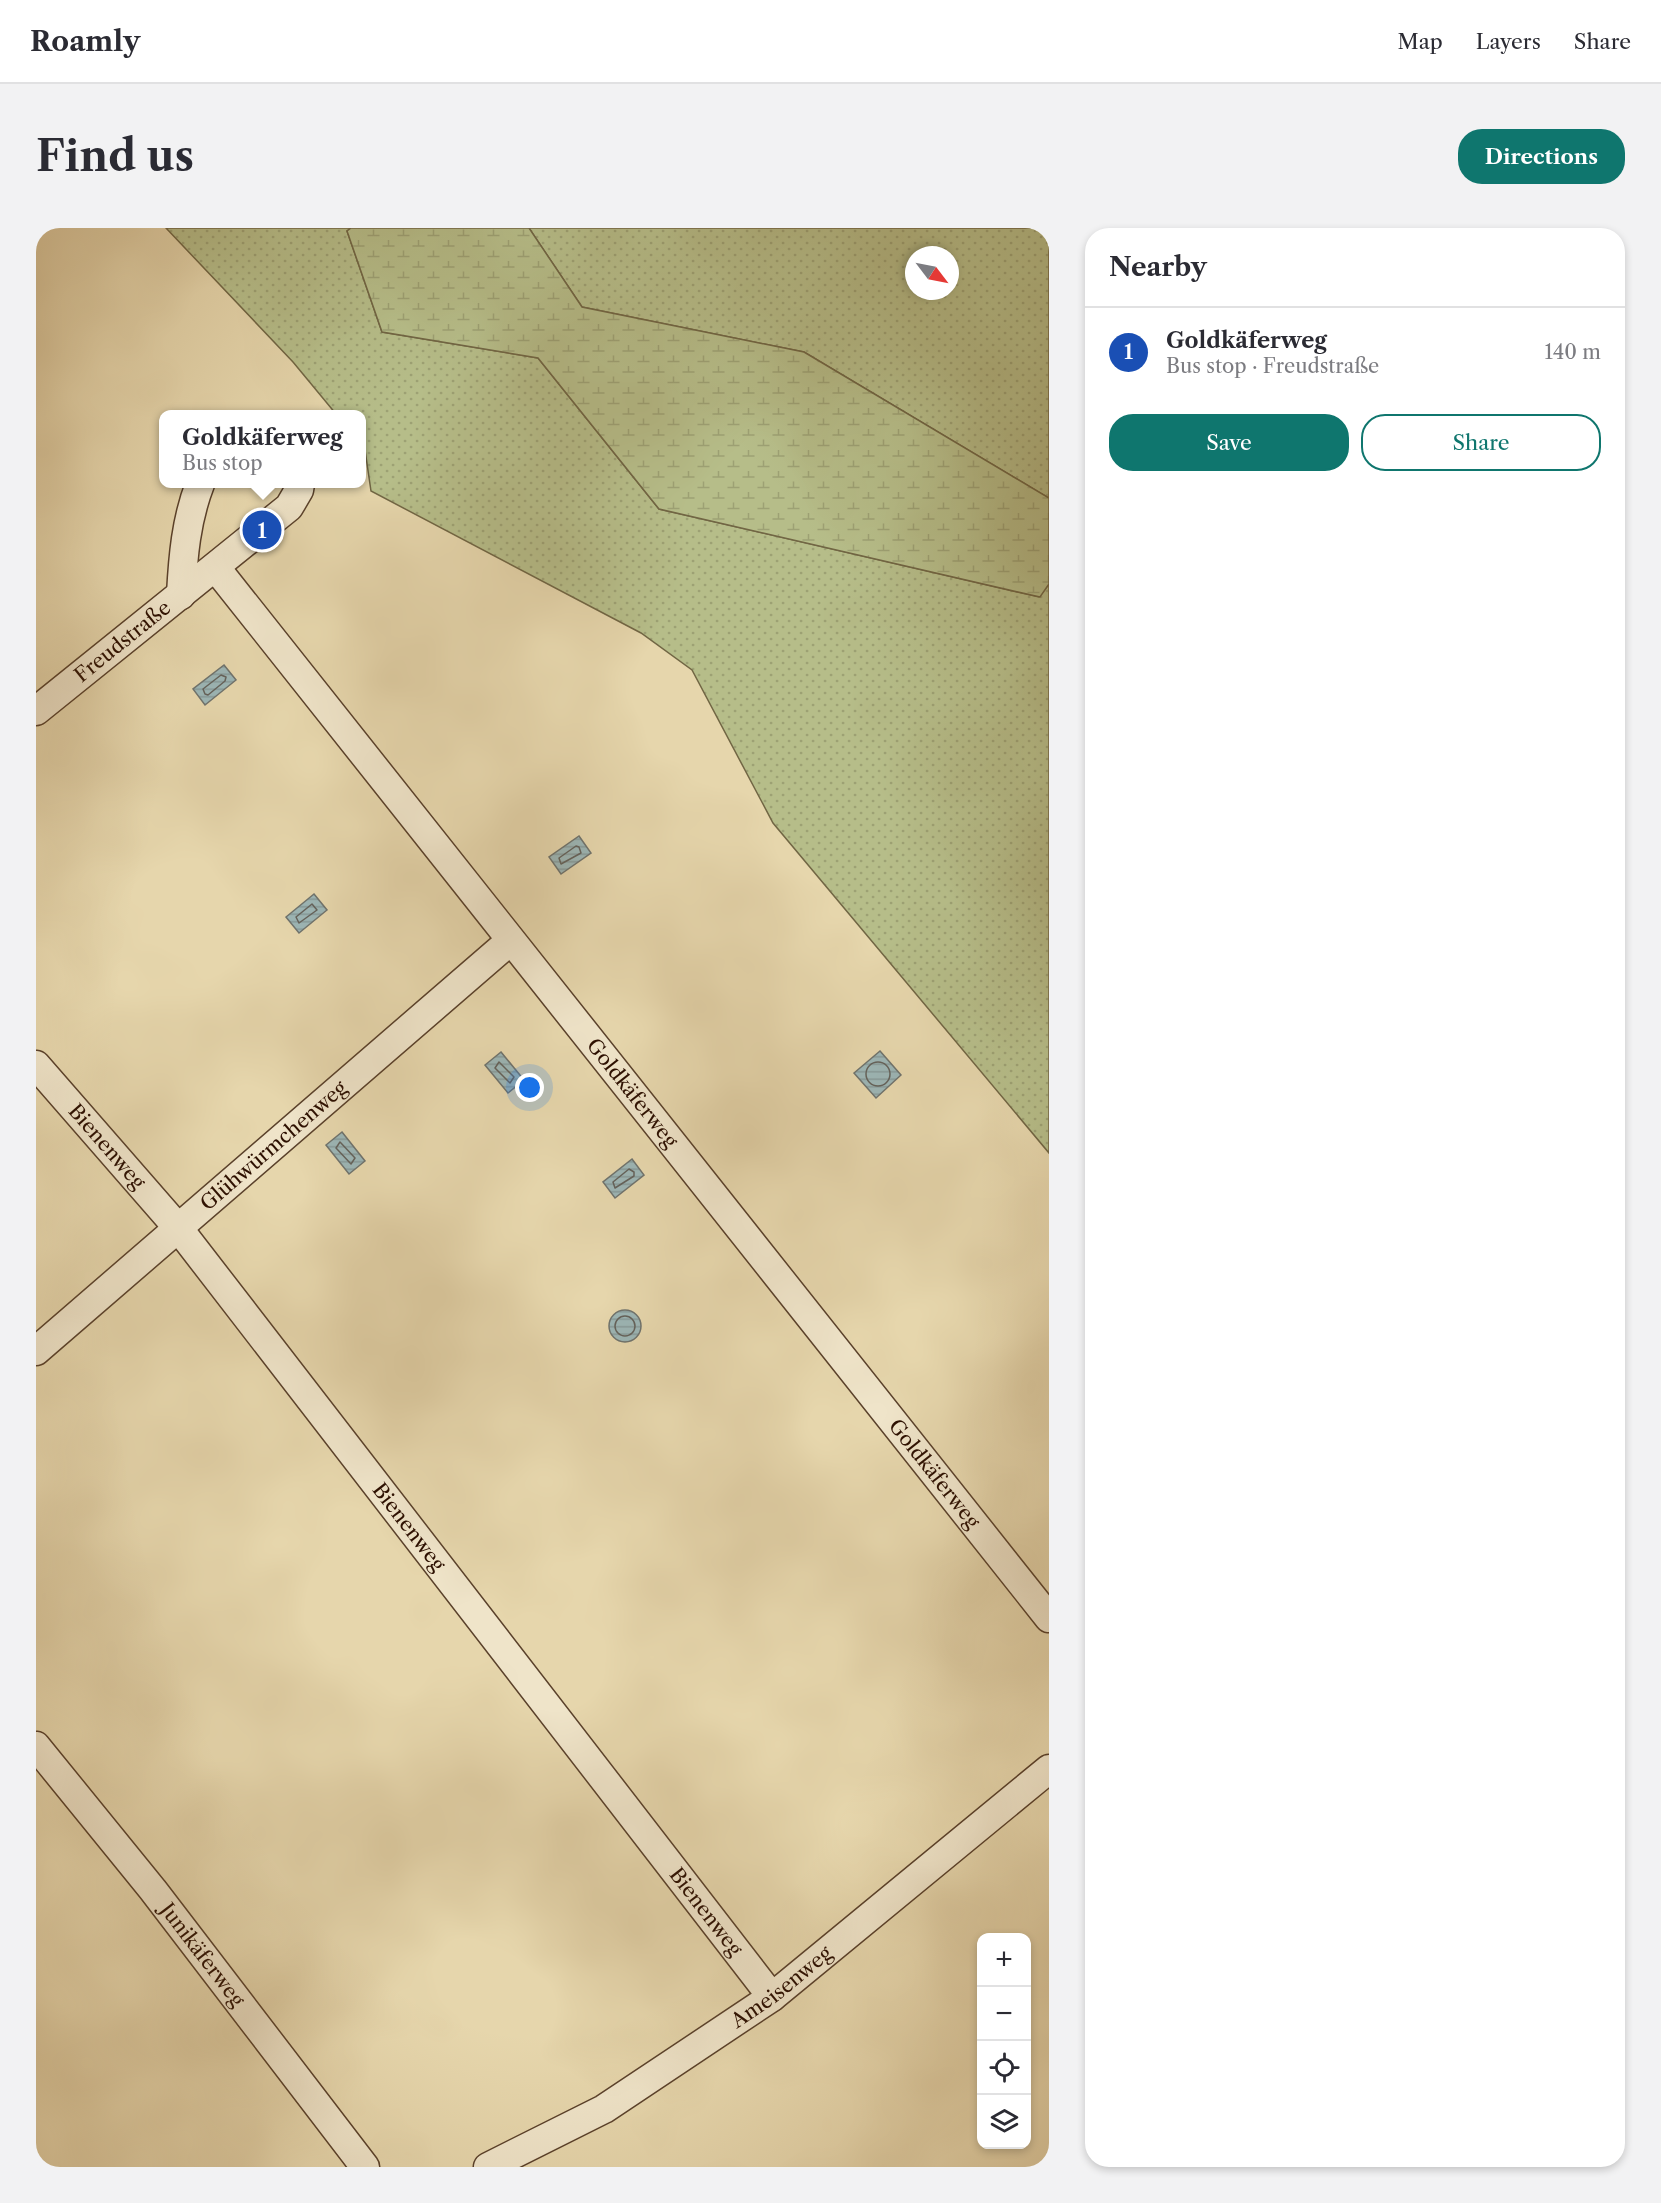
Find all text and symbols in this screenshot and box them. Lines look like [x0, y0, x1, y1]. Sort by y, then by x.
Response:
text: Roamly [30, 24, 140, 58]
text: Map [1398, 29, 1443, 54]
text: Layers [1476, 29, 1541, 54]
text: Share [1574, 29, 1631, 54]
button: Directions [1458, 129, 1625, 184]
text: Find us [36, 130, 194, 182]
north arrow [905, 246, 959, 300]
text: Nearby [1109, 251, 1207, 283]
text: Goldkäferweg [1166, 327, 1327, 354]
text: 1 [1124, 340, 1133, 364]
text: 140 m [1544, 340, 1601, 364]
text: Bus stop · Freudstraße [1166, 354, 1379, 378]
popup [159, 410, 366, 488]
button: Save [1109, 414, 1349, 471]
button: Share [1361, 414, 1601, 471]
text: Goldkäferweg [182, 424, 343, 451]
text: Bus stop [182, 451, 263, 475]
pin: 1 [242, 508, 282, 552]
street label: Freudstraße [70, 595, 175, 687]
street label: Goldkäferweg [582, 1033, 683, 1153]
your location [515, 1073, 544, 1102]
street label: Glühwürmchenweg [195, 1075, 352, 1215]
street label: Bienenweg [64, 1099, 151, 1194]
street label: Goldkäferweg [884, 1414, 985, 1533]
street label: Bienenweg [368, 1478, 451, 1576]
street label: Bienenweg [665, 1863, 748, 1961]
street label: Junikäferweg [154, 1896, 250, 2012]
map controls [977, 1933, 1031, 2149]
button: + [977, 1933, 1031, 1987]
street label: Ameisenweg [726, 1941, 837, 2034]
button: − [977, 1987, 1031, 2041]
button: locate [977, 2041, 1031, 2095]
button: layers [977, 2095, 1031, 2149]

